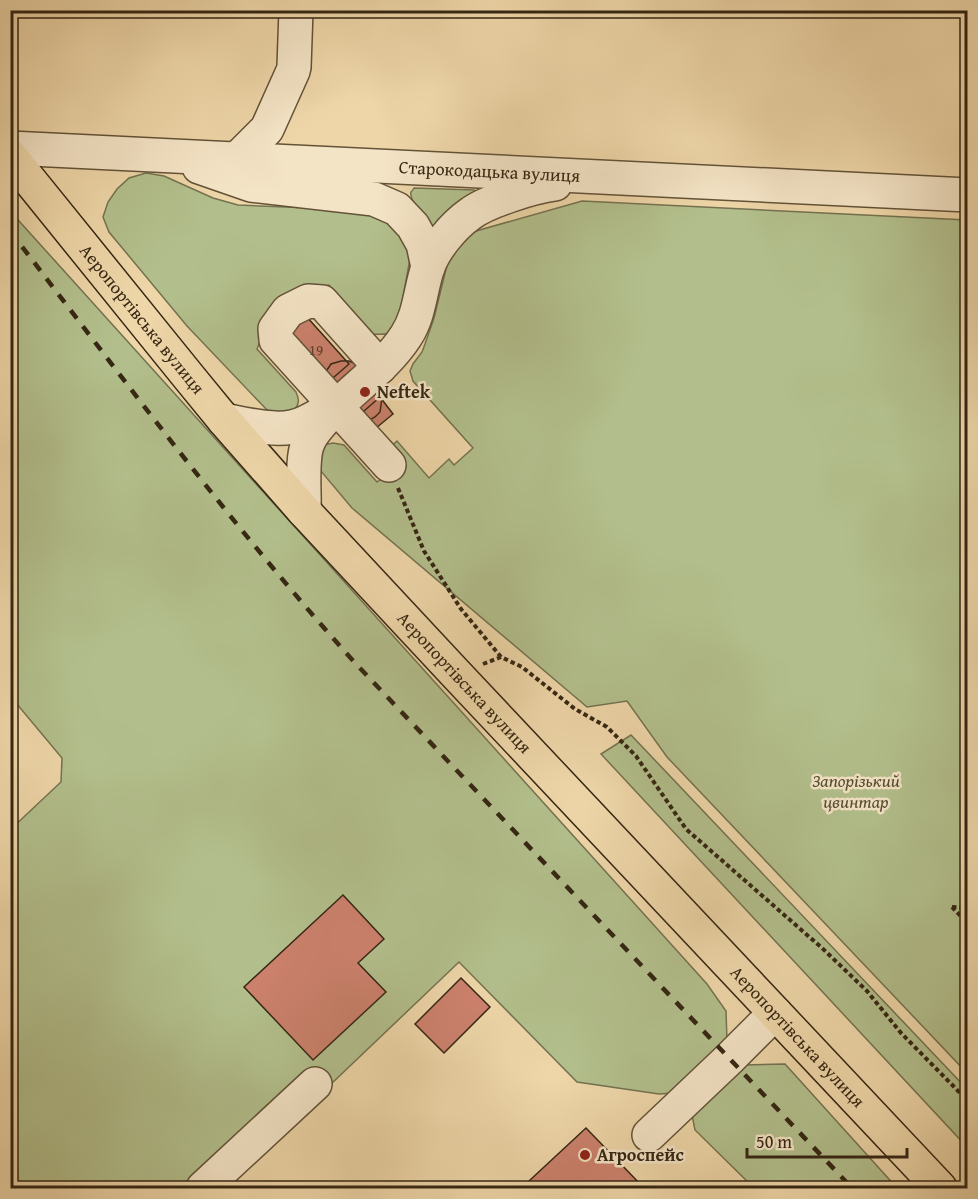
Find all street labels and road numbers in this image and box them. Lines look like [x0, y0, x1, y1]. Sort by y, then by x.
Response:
street label: Старокодацька вулиця [398, 153, 581, 189]
street label: Аеропортівська вулиця [73, 238, 212, 400]
street label: Аеропортівська вулиця [391, 605, 538, 760]
street label: Аеропортівська вулиця [724, 959, 872, 1113]

